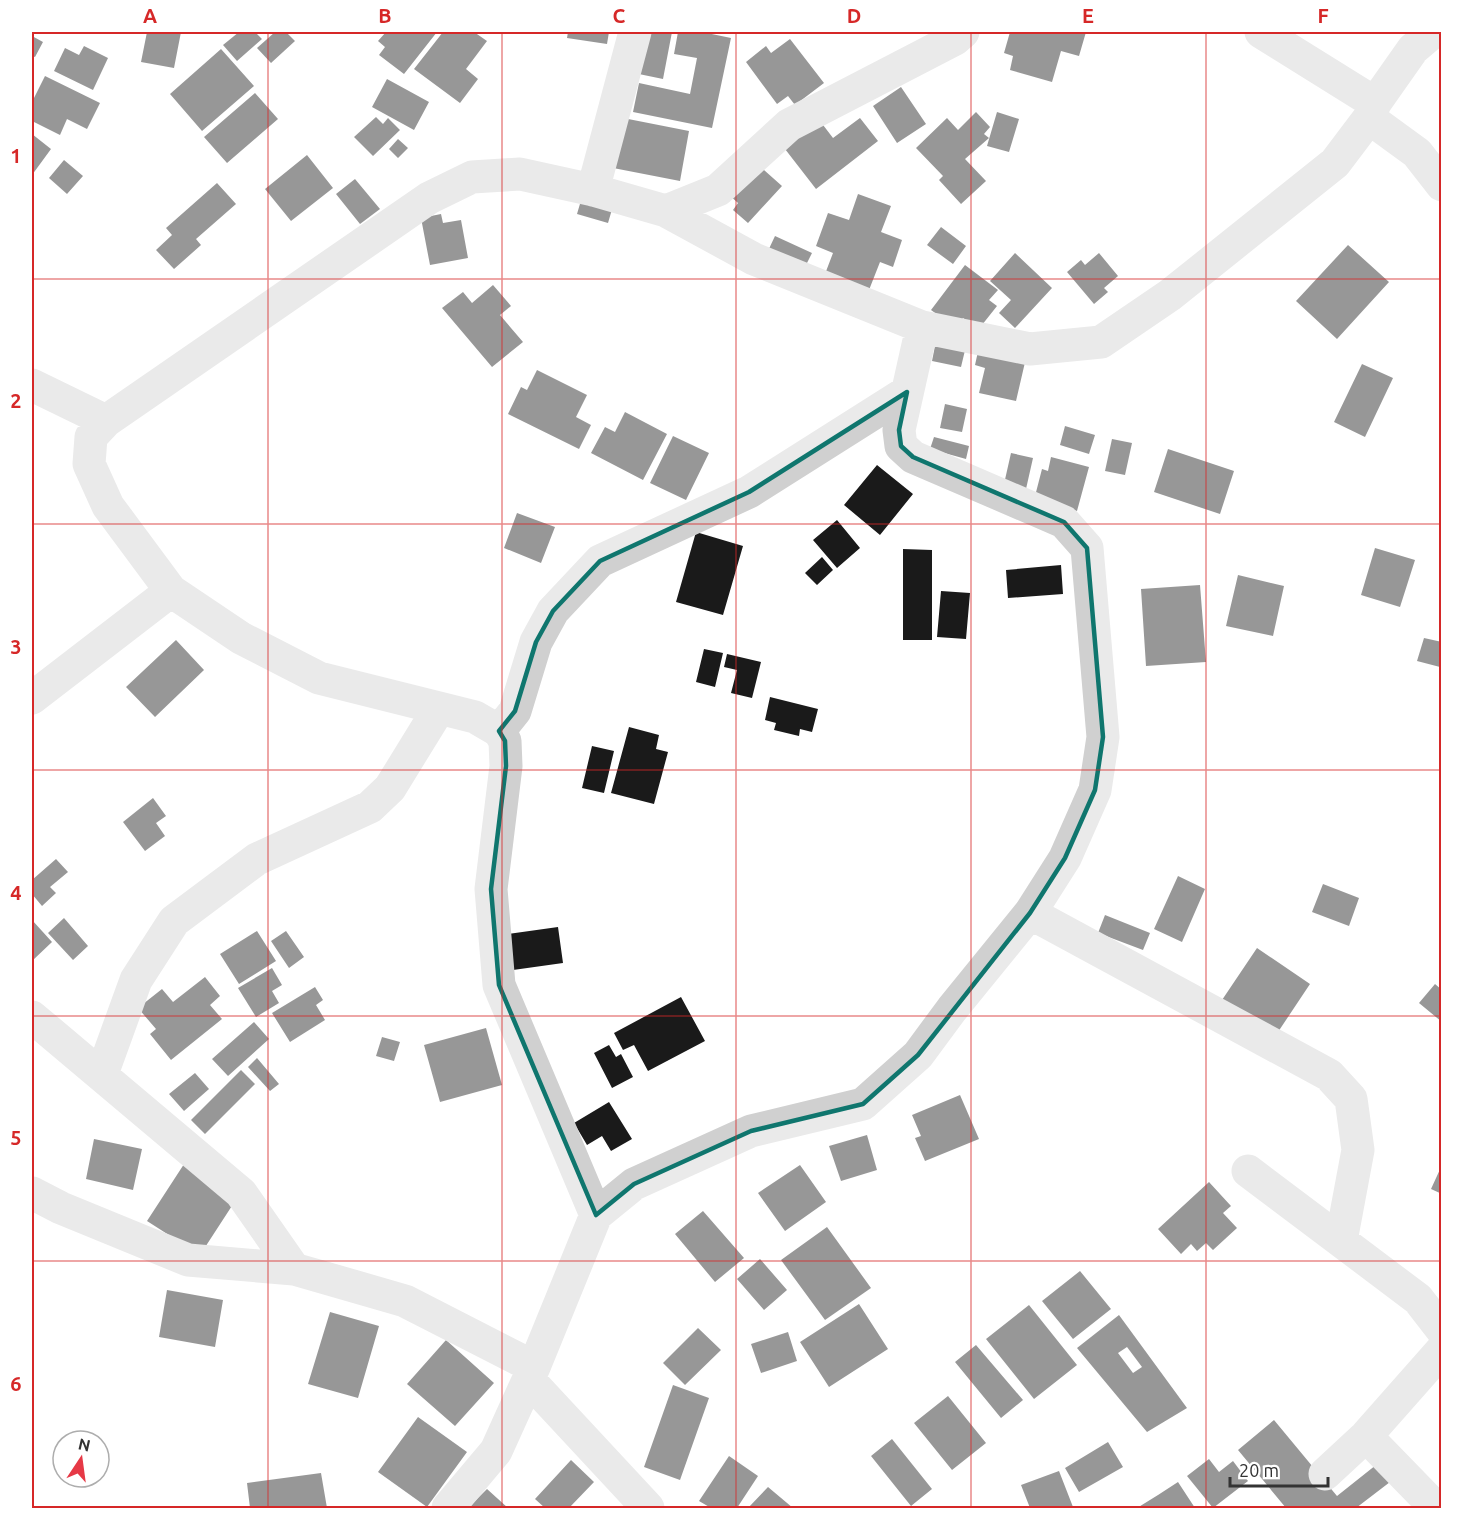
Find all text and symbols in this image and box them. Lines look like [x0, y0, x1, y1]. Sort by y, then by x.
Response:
text: A [143, 4, 157, 27]
text: B [378, 4, 392, 27]
text: C [613, 4, 626, 27]
text: D [847, 4, 861, 27]
text: E [1082, 4, 1094, 27]
text: F [1317, 4, 1329, 27]
text: 1 [10, 144, 22, 167]
text: 2 [10, 389, 22, 412]
text: 3 [10, 635, 22, 658]
text: 4 [10, 881, 22, 904]
text: 5 [10, 1126, 22, 1149]
text: 6 [10, 1372, 22, 1395]
north arrow [51, 1429, 111, 1489]
text: N [77, 1434, 92, 1454]
scale bar [1230, 1450, 1328, 1488]
text: 20 m [1239, 1460, 1279, 1480]

